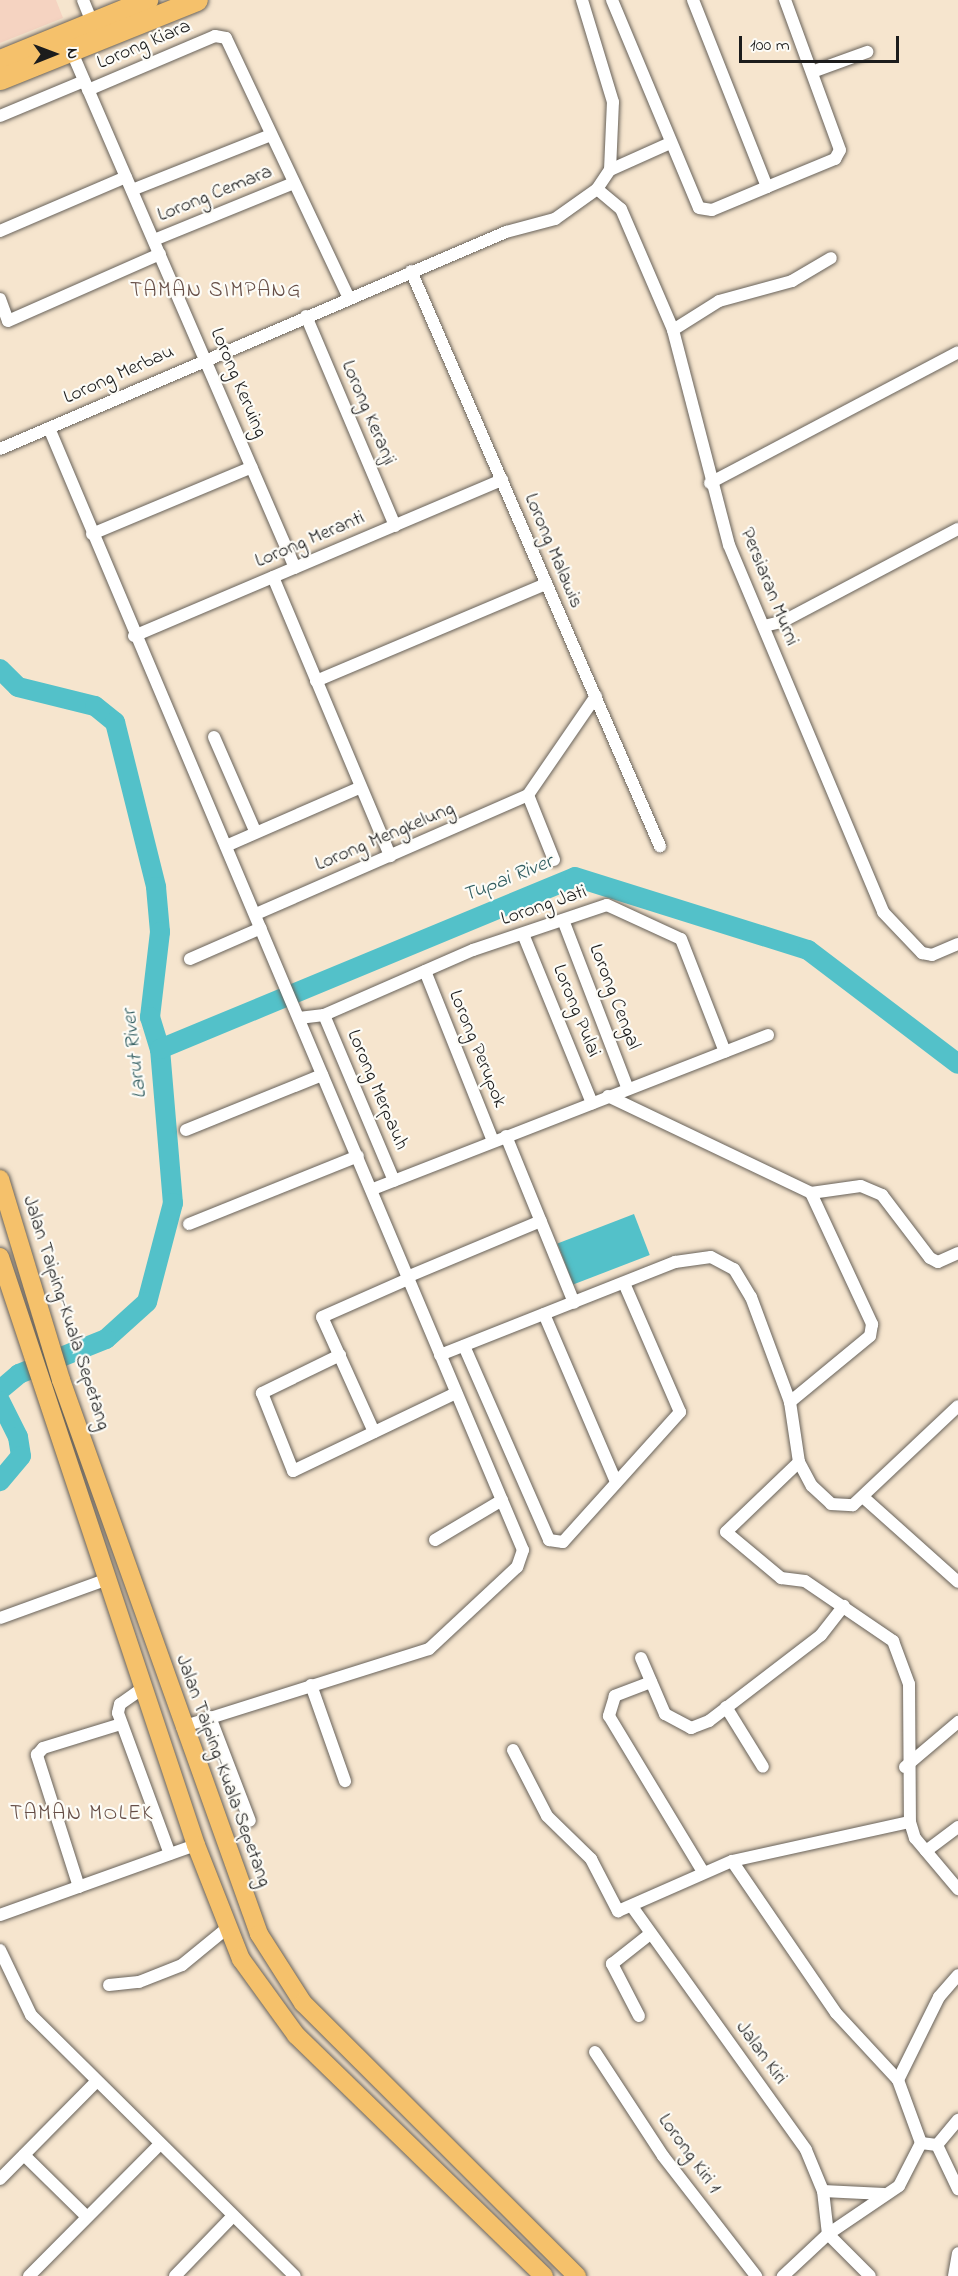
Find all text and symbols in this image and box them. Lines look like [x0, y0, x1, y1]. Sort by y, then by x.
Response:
street label: Lorong Kiara [94, 15, 194, 75]
north arrow [24, 24, 84, 84]
scale bar [742, 24, 902, 62]
text: 100 m [750, 33, 790, 59]
text: N [60, 48, 84, 59]
street label: Lorong Cemara [154, 160, 276, 228]
district label: TAMAN SIMPANG [130, 278, 302, 304]
street label: Lorong Keruing [204, 324, 272, 442]
street label: Lorong Merbau [60, 340, 178, 410]
street label: Lorong Keranji [335, 357, 401, 469]
street label: Lorong Malawis [518, 490, 588, 612]
street label: Lorong Meranti [252, 506, 368, 574]
street label: Persiaran Murni [734, 524, 804, 650]
street label: Lorong Mengkelung [312, 797, 458, 877]
water label: Tupai River [459, 850, 557, 908]
street label: Lorong Jati [498, 880, 590, 932]
street label: Lorong Cengal [583, 941, 645, 1053]
street label: Lorong Pulai [547, 961, 605, 1061]
street label: Lorong Perupok [443, 987, 511, 1111]
water label: Larut River [117, 1008, 153, 1100]
street label: Lorong Merpauh [341, 1026, 413, 1154]
street label: Jalan Taiping-Kuala Sepetang [17, 1193, 115, 1433]
street label: Jalan Taiping-Kuala Sepetang [170, 1652, 276, 1890]
district label: TAMAN MOLEK [10, 1801, 154, 1827]
street label: Jalan Kiri [730, 2017, 792, 2089]
street label: Lorong Kiri 1 [652, 2109, 726, 2199]

